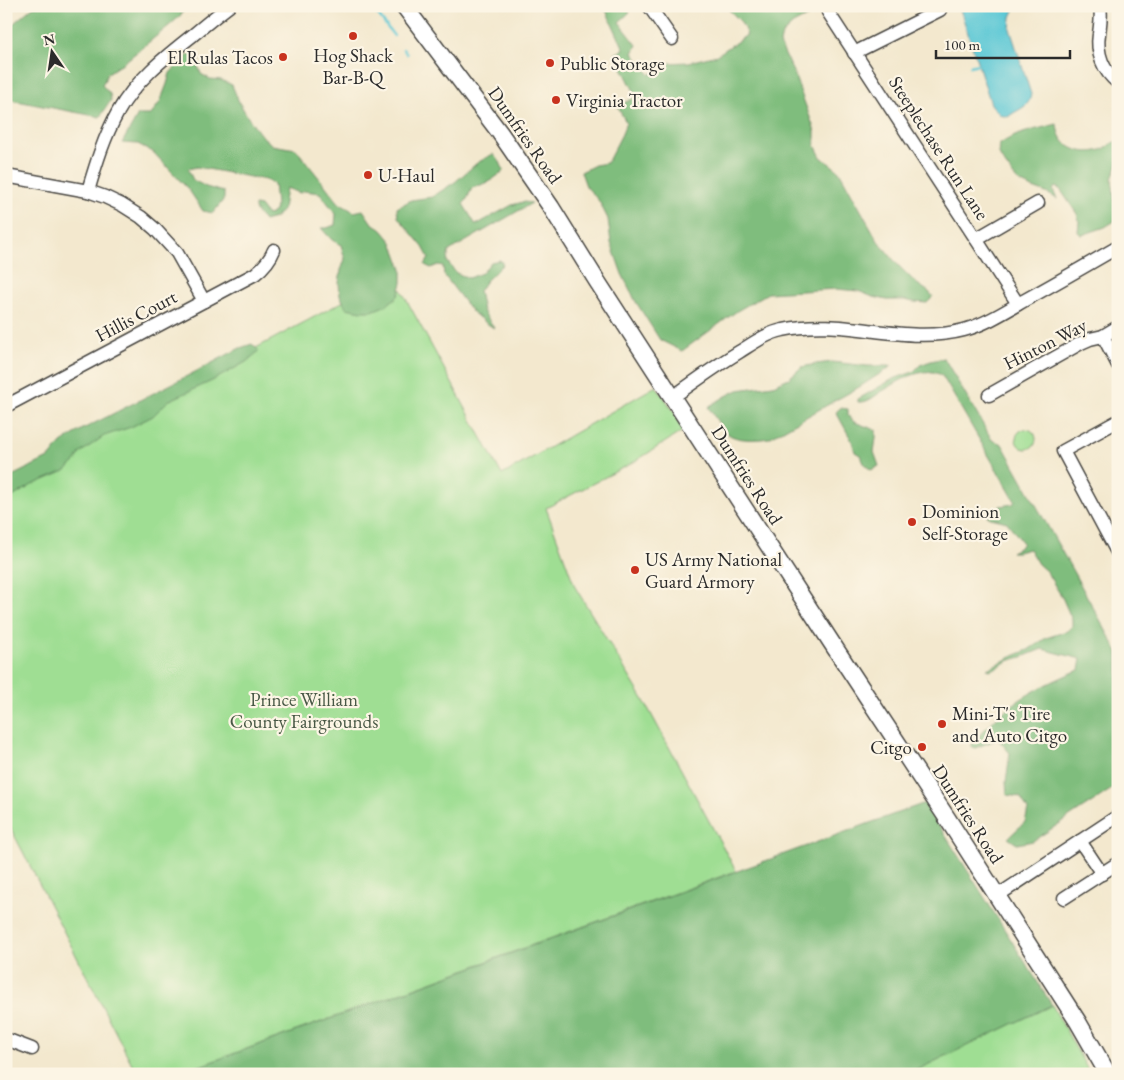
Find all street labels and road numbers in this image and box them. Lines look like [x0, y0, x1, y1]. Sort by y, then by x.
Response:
street label: Steeplechase Run Lane [883, 71, 995, 225]
street label: Dumfries Road [482, 81, 568, 189]
street label: Hillis Court [91, 284, 181, 348]
street label: Hinton Way [999, 312, 1092, 376]
street label: Dumfries Road [706, 421, 789, 530]
street label: Dumfries Road [927, 760, 1010, 869]

